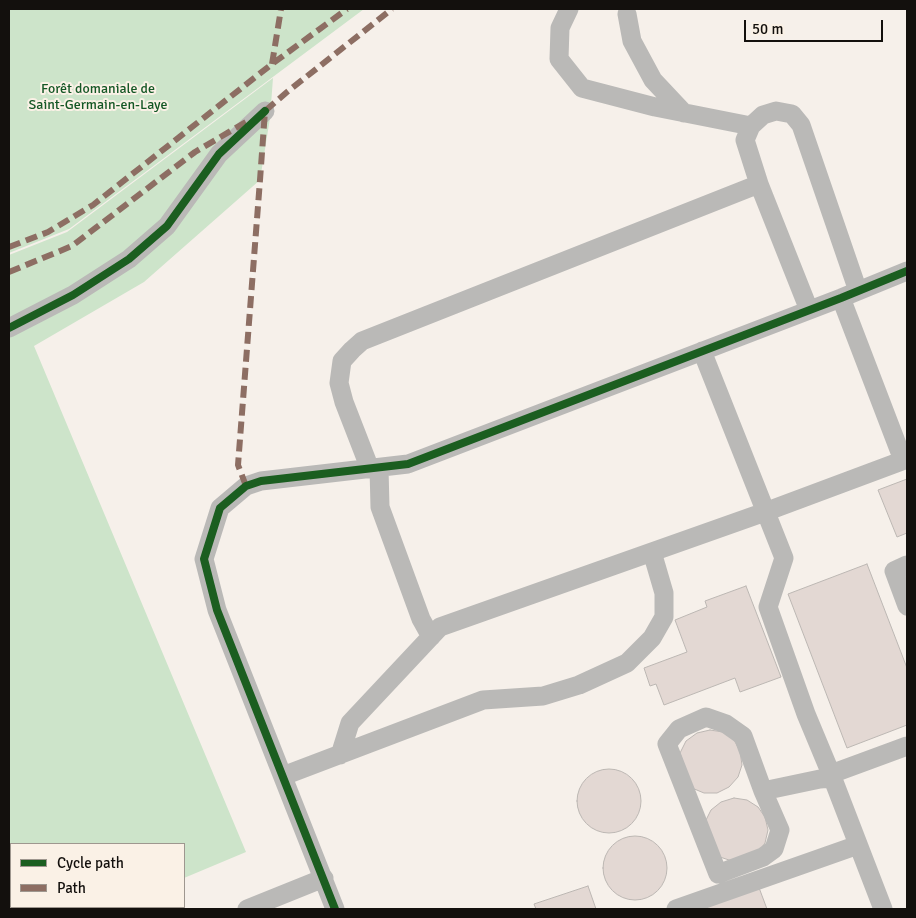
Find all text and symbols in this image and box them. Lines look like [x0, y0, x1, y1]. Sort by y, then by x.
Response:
scale bar [746, 10, 885, 42]
text: 50 m [752, 20, 783, 38]
park label: Forêt domaniale de Saint-Germain-en-Laye [29, 81, 167, 114]
legend [10, 843, 185, 908]
text: Cycle path [57, 854, 124, 872]
text: Path [57, 879, 86, 897]

